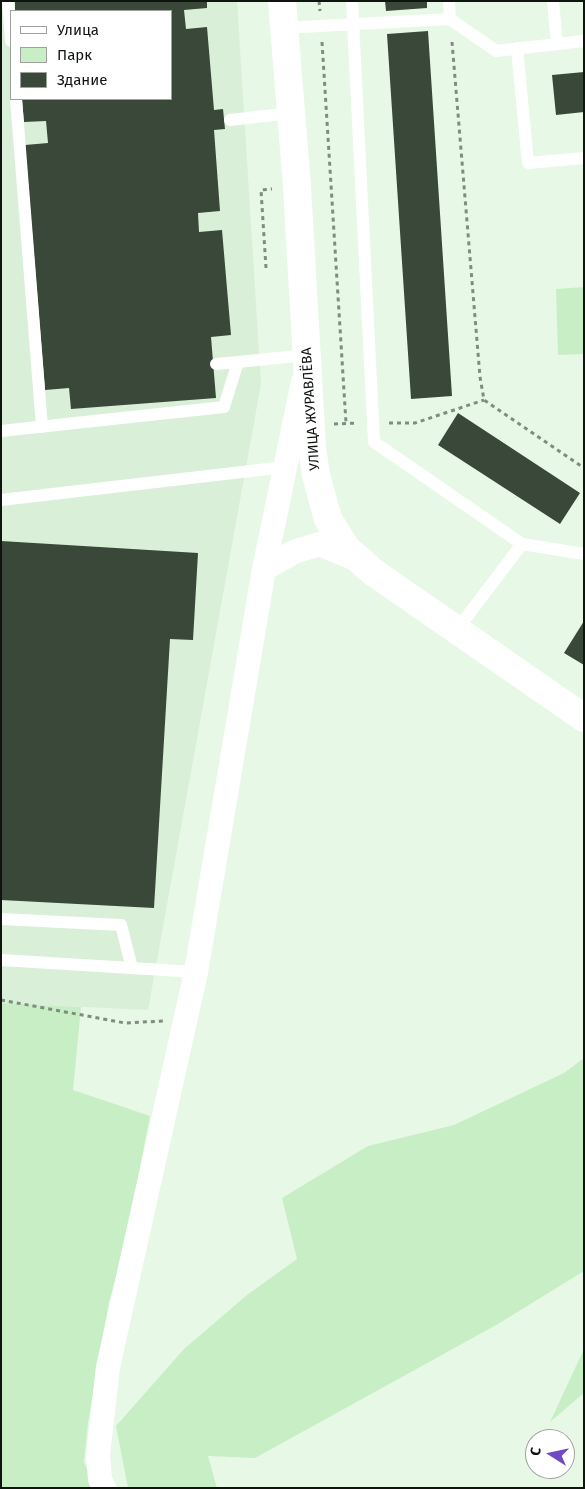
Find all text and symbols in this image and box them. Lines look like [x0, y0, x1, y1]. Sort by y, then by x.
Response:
legend [10, 10, 172, 100]
text: Улица [57, 21, 99, 39]
text: Парк [57, 46, 92, 64]
text: Здание [57, 71, 107, 89]
street label: УЛИЦА ЖУРАВЛЁВА [298, 347, 324, 471]
north arrow [525, 1429, 575, 1479]
text: С [527, 1446, 545, 1457]

